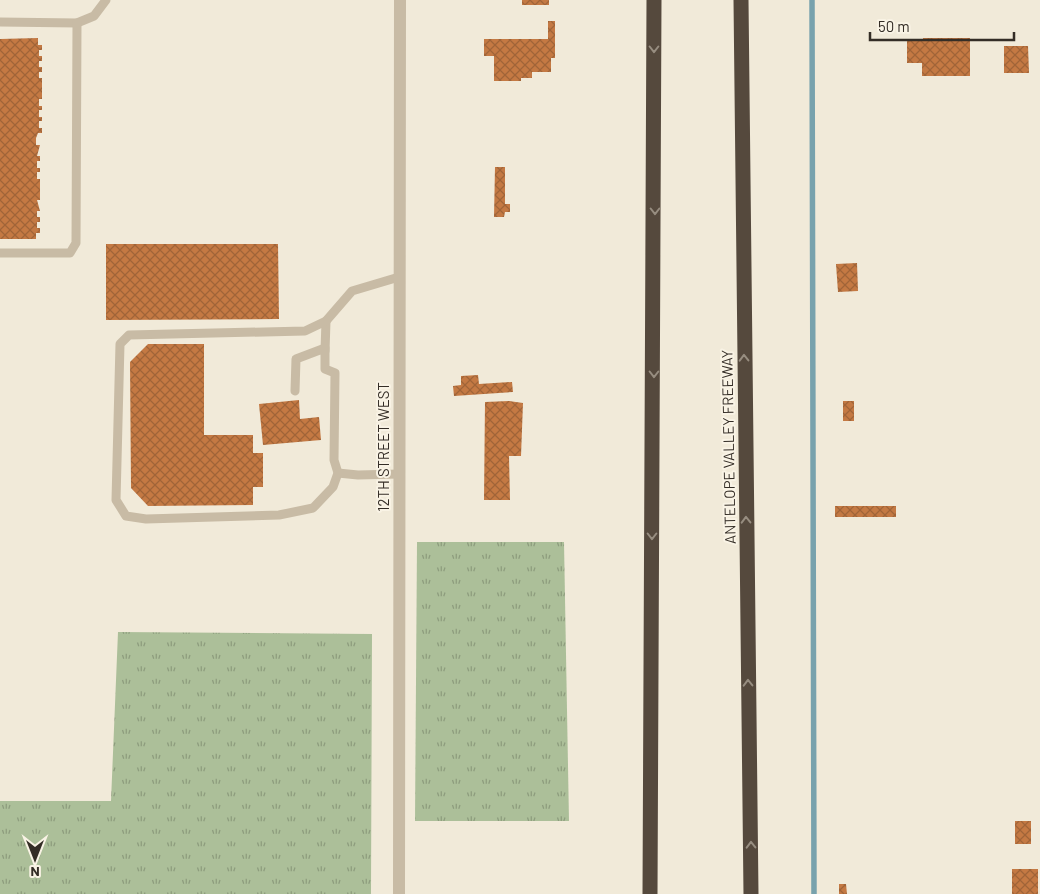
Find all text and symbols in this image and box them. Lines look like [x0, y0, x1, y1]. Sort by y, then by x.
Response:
scale bar [870, 10, 1014, 42]
text: 50 m [878, 17, 910, 35]
one-way arrow [649, 45, 659, 53]
one-way arrow [650, 208, 660, 215]
street label: ANTELOPE VALLEY FREEWAY [717, 350, 739, 544]
one-way arrow [739, 354, 749, 362]
one-way arrow [649, 370, 659, 378]
street label: 12TH STREET WEST [374, 382, 392, 512]
one-way arrow [741, 516, 751, 524]
one-way arrow [647, 532, 658, 540]
one-way arrow [743, 679, 754, 687]
north arrow [10, 834, 60, 884]
one-way arrow [746, 841, 756, 849]
text: N [30, 864, 40, 881]

